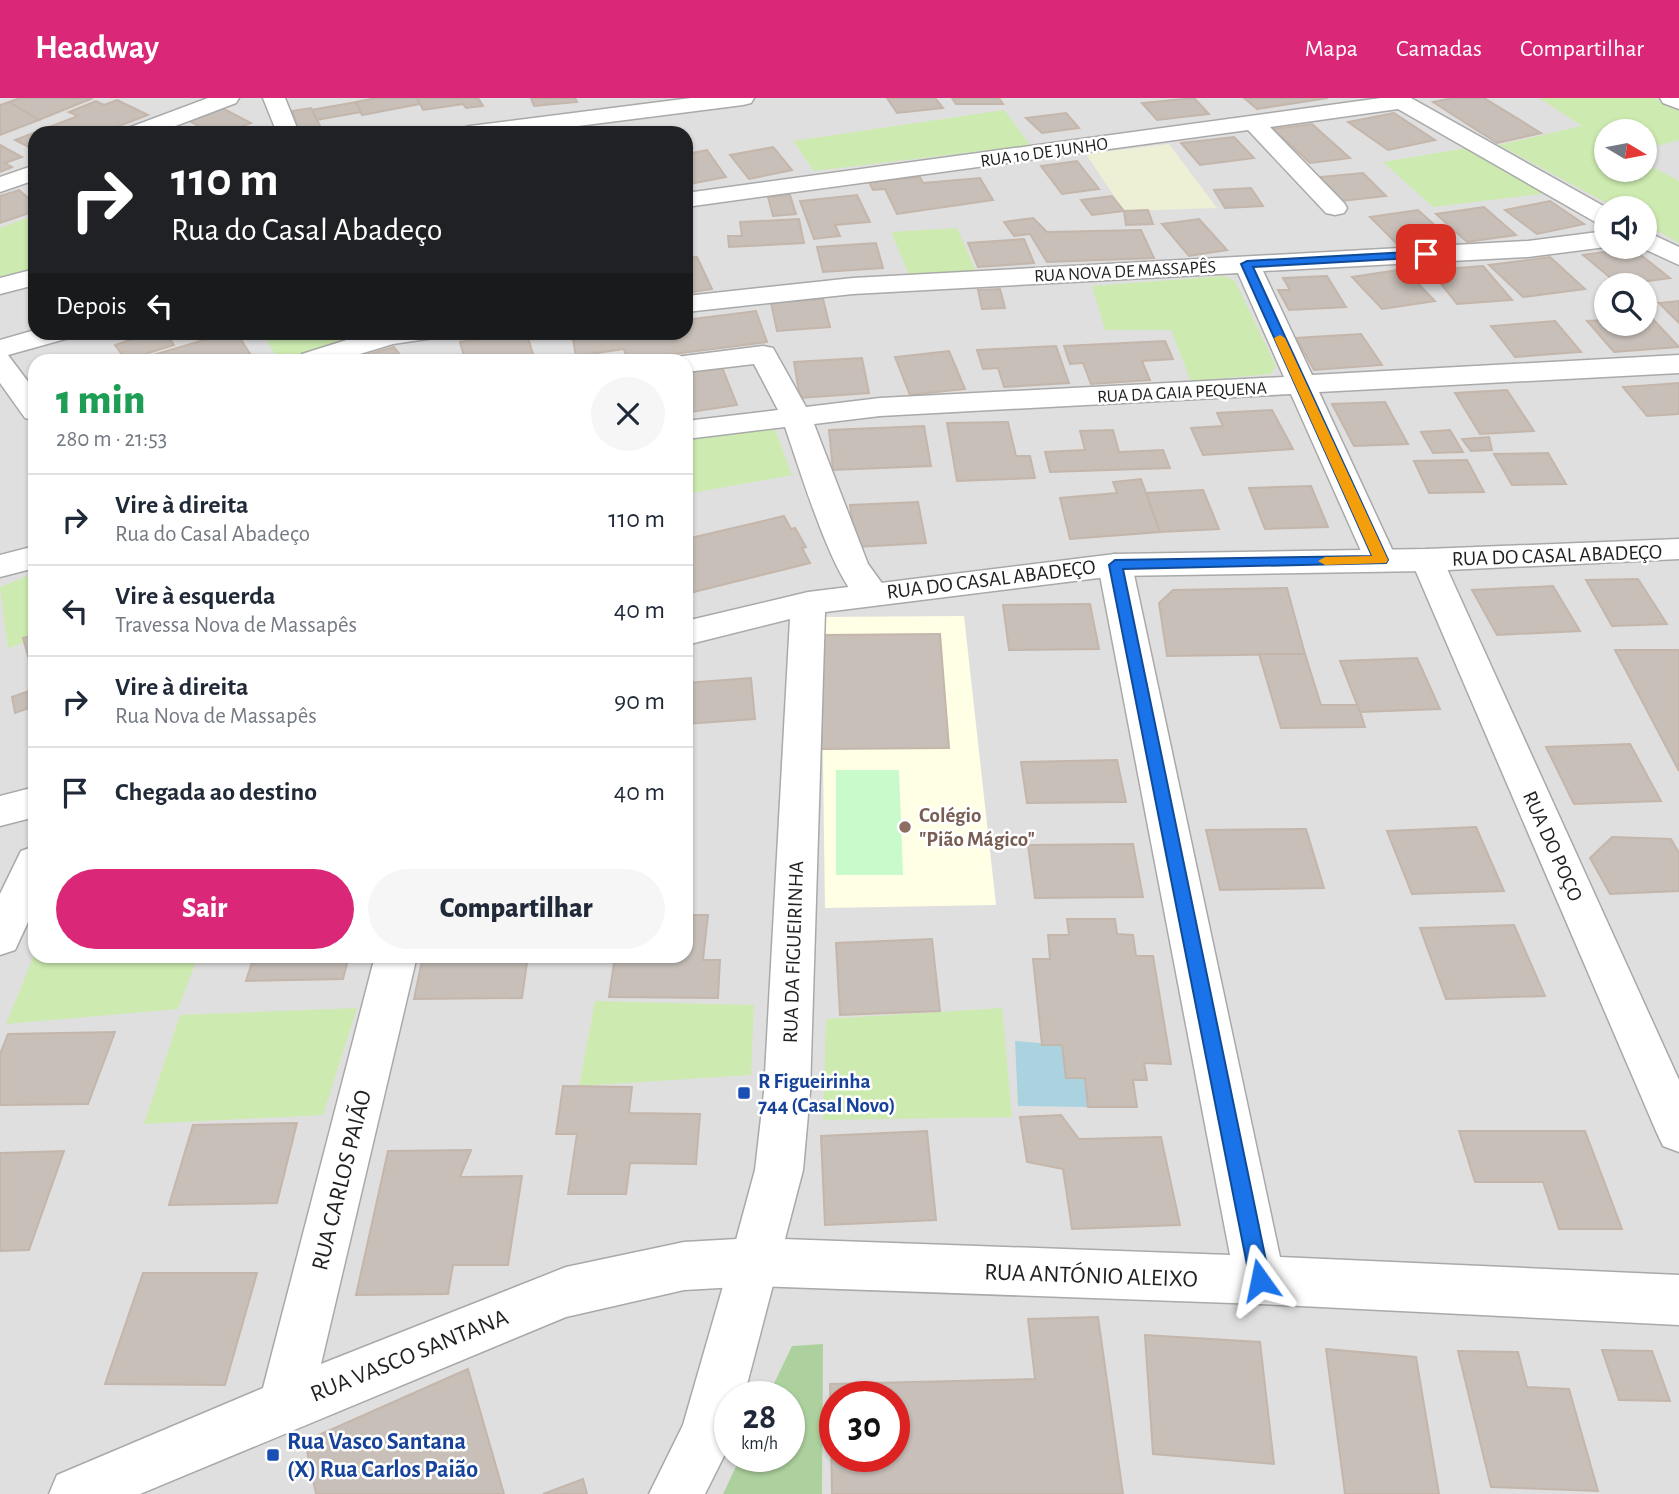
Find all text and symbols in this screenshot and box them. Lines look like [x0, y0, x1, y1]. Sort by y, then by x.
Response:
text: Headway [35, 32, 159, 65]
text: Mapa [1305, 37, 1358, 61]
text: Camadas [1396, 37, 1482, 61]
text: Compartilhar [1520, 37, 1644, 61]
north arrow [1594, 119, 1657, 182]
map controls [1594, 119, 1657, 336]
street label: RUA 10 DE JUNHO [979, 135, 1109, 171]
icon: right [56, 154, 147, 245]
text: 110 m [171, 156, 279, 205]
button: sound [1594, 196, 1657, 259]
text: Rua do Casal Abadeço [171, 214, 442, 246]
pin [1396, 224, 1456, 284]
icon: arrive [1407, 235, 1445, 273]
street label: RUA NOVA DE MASSAPÊS [1034, 255, 1216, 286]
button: search [1594, 273, 1657, 336]
icon: left [141, 287, 179, 325]
text: Depois [56, 293, 127, 319]
button: close [591, 377, 665, 451]
text: 1 min [56, 379, 145, 421]
street label: RUA DA GAIA PEQUENA [1097, 380, 1268, 406]
text: 280 m · 21:53 [56, 428, 167, 451]
text: Vire à direita [115, 492, 249, 518]
icon: right [56, 501, 94, 539]
text: 110 m [608, 506, 665, 532]
text: Rua do Casal Abadeço [115, 523, 310, 546]
street label: RUA DO CASAL ABADEÇO [1451, 541, 1663, 570]
street label: RUA DO CASAL ABADEÇO [885, 556, 1097, 603]
text: Vire à esquerda [115, 583, 276, 609]
icon: left [56, 592, 94, 630]
text: 40 m [614, 597, 665, 623]
text: Travessa Nova de Massapês [115, 614, 357, 637]
text: Vire à direita [115, 674, 249, 700]
icon: right [56, 683, 94, 721]
text: 90 m [614, 688, 665, 714]
text: Rua Nova de Massapês [115, 705, 317, 728]
icon: arrive [56, 774, 94, 812]
text: Chegada ao destino [115, 779, 317, 805]
text: 40 m [614, 779, 665, 805]
street label: RUA DO POÇO [1519, 788, 1586, 905]
place label: Colégio "Pião Mágico" [919, 805, 1035, 850]
marker: Colégio "Pião Mágico" [897, 819, 913, 835]
street label: RUA DA FIGUEIRINHA [780, 860, 807, 1044]
button: Sair [56, 869, 354, 949]
button: Compartilhar [368, 869, 665, 949]
place label: R Figueirinha 744 (Casal Novo) [758, 1071, 895, 1116]
marker: R Figueirinha 744 (Casal Novo) [736, 1085, 752, 1101]
street label: RUA CARLOS PAIÃO [306, 1087, 376, 1273]
position arrow [1223, 1243, 1297, 1317]
street label: RUA ANTÓNIO ALEIXO [984, 1258, 1198, 1292]
street label: RUA VASCO SANTANA [307, 1305, 512, 1407]
speed limit sign: 30 [819, 1381, 910, 1472]
text: 28 [743, 1400, 776, 1435]
place label: Rua Vasco Santana (X) Rua Carlos Paião [287, 1430, 478, 1482]
text: km/h [741, 1435, 778, 1453]
marker: Rua Vasco Santana (X) Rua Carlos Paião [265, 1447, 281, 1463]

